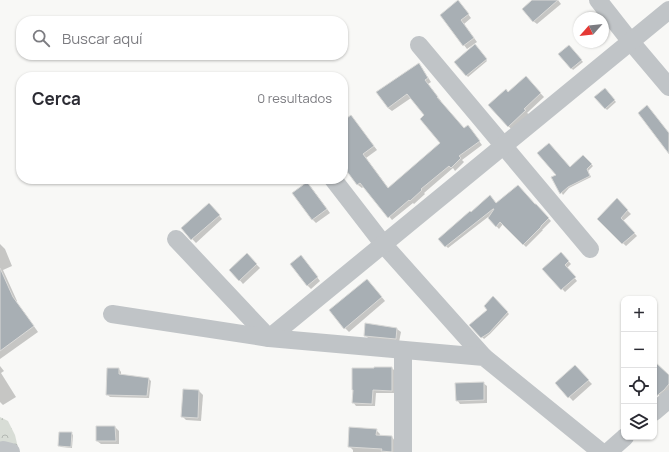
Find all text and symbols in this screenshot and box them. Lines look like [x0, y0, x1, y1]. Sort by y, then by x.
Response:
north arrow [573, 12, 609, 48]
search box [16, 16, 348, 60]
icon: search [30, 27, 52, 49]
text: Buscar aquí [62, 28, 143, 49]
text: Cerca [32, 87, 81, 110]
text: 0 resultados [257, 89, 332, 107]
map controls [621, 296, 657, 440]
button: + [621, 296, 657, 332]
button: − [621, 332, 657, 368]
button: locate [621, 368, 657, 404]
button: layers [621, 404, 657, 440]

